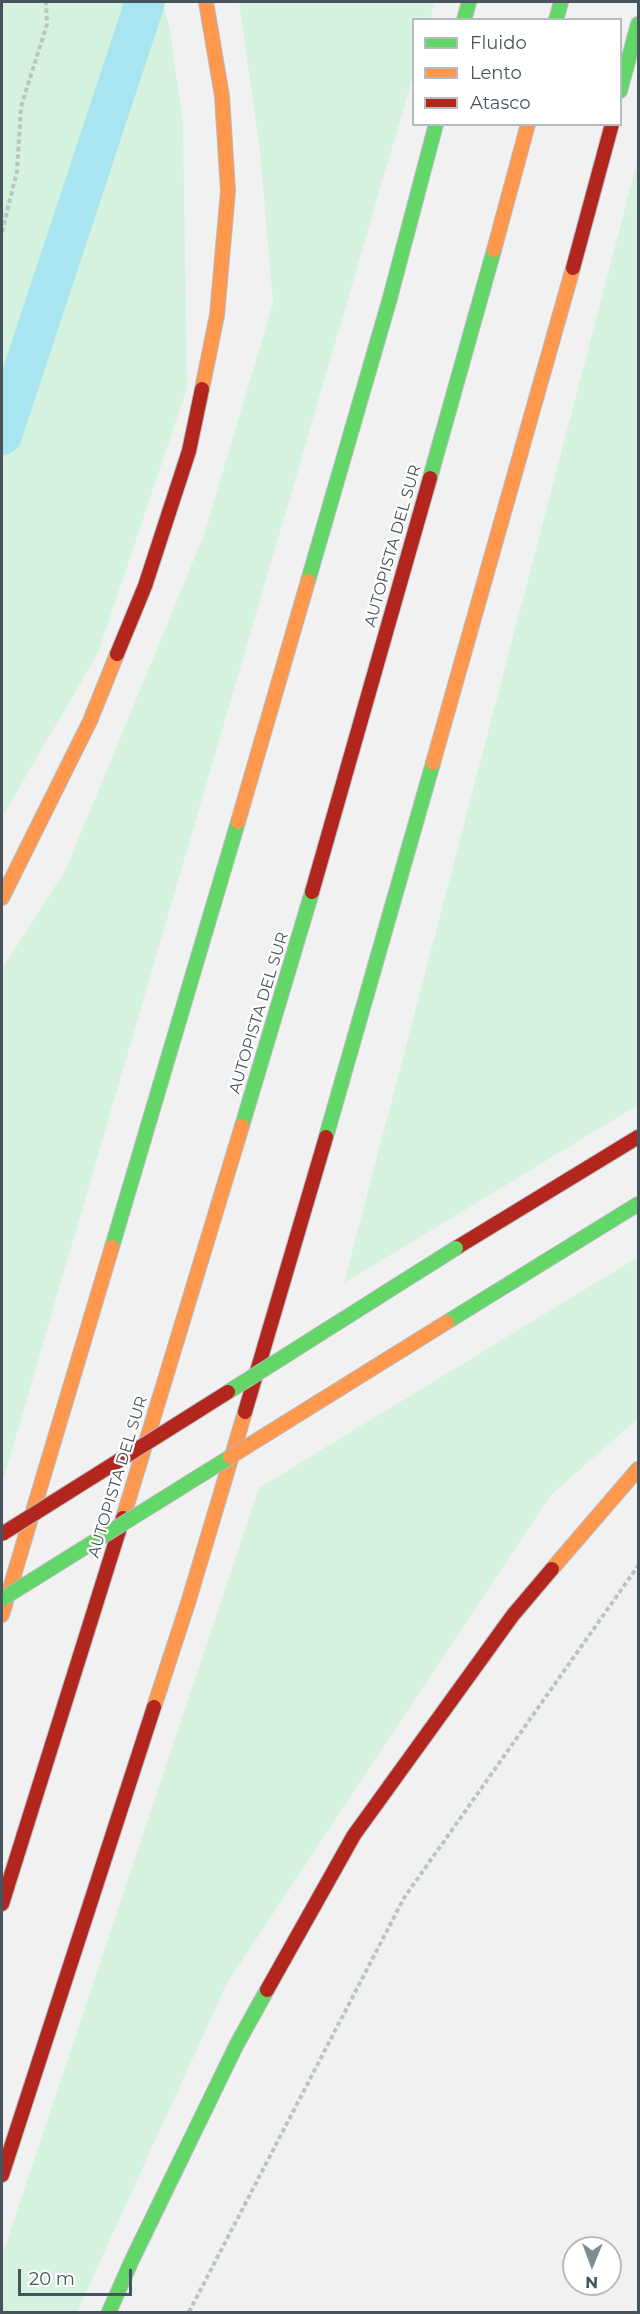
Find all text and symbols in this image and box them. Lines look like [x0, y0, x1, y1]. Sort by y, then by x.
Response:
legend [412, 18, 622, 126]
text: Fluido [470, 32, 527, 54]
text: Lento [470, 62, 522, 84]
text: Atasco [470, 92, 530, 114]
street label: AUTOPISTA DEL SUR [361, 463, 425, 629]
street label: AUTOPISTA DEL SUR [225, 930, 293, 1096]
street label: AUTOPISTA DEL SUR [84, 1394, 152, 1560]
north arrow [562, 2236, 622, 2296]
scale bar [21, 2257, 135, 2295]
text: 20 m [29, 2268, 75, 2290]
text: N [585, 2273, 598, 2292]

